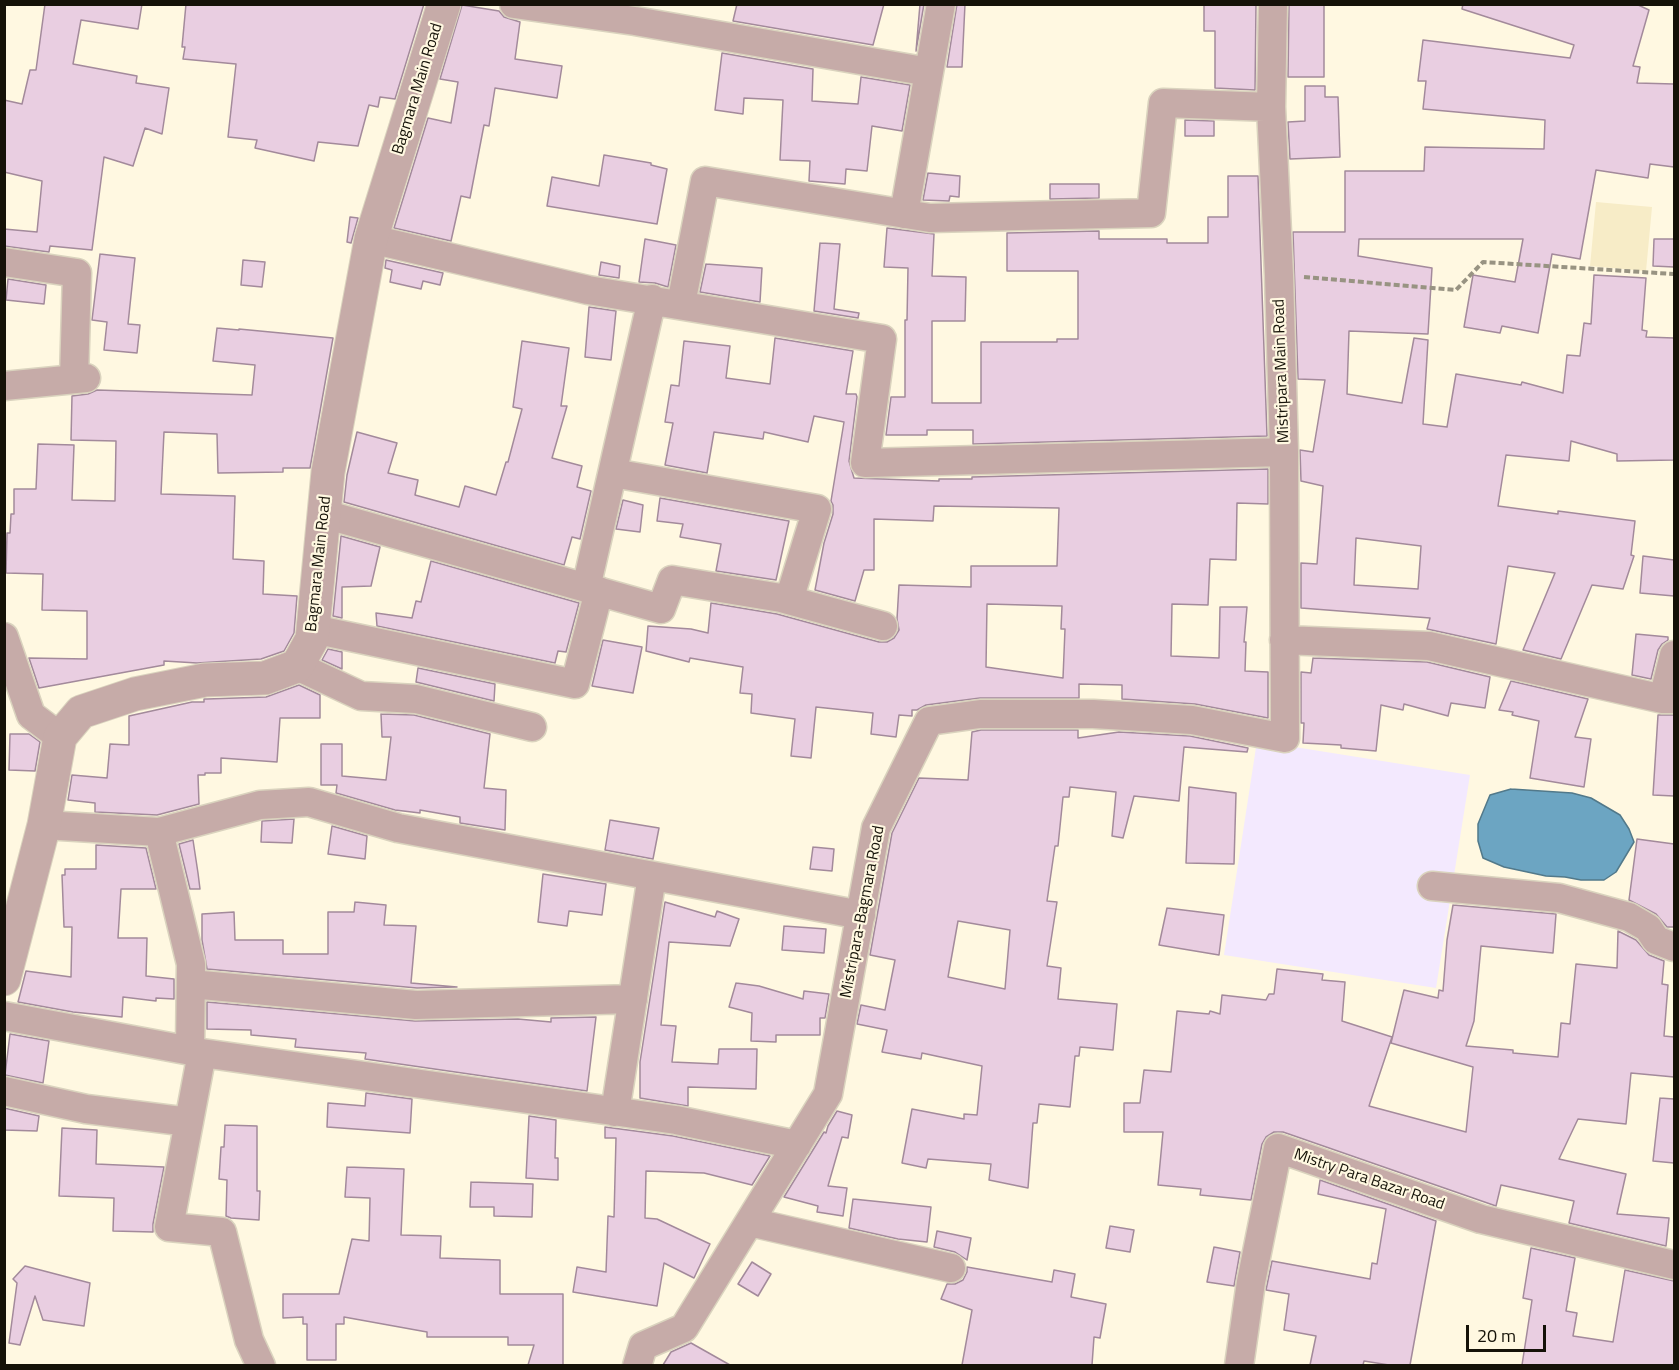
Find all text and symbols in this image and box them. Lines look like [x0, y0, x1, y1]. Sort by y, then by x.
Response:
street label: Bagmara Main Road [389, 21, 447, 157]
street label: Mistripara Main Road [1270, 299, 1294, 443]
street label: Bagmara Main Road [302, 495, 336, 633]
street label: Mistripara-Bagmara Road [837, 824, 889, 1000]
street label: Mistry Para Bazar Road [1291, 1145, 1447, 1215]
scale bar [1469, 1313, 1548, 1351]
text: 20 m [1477, 1322, 1516, 1349]

